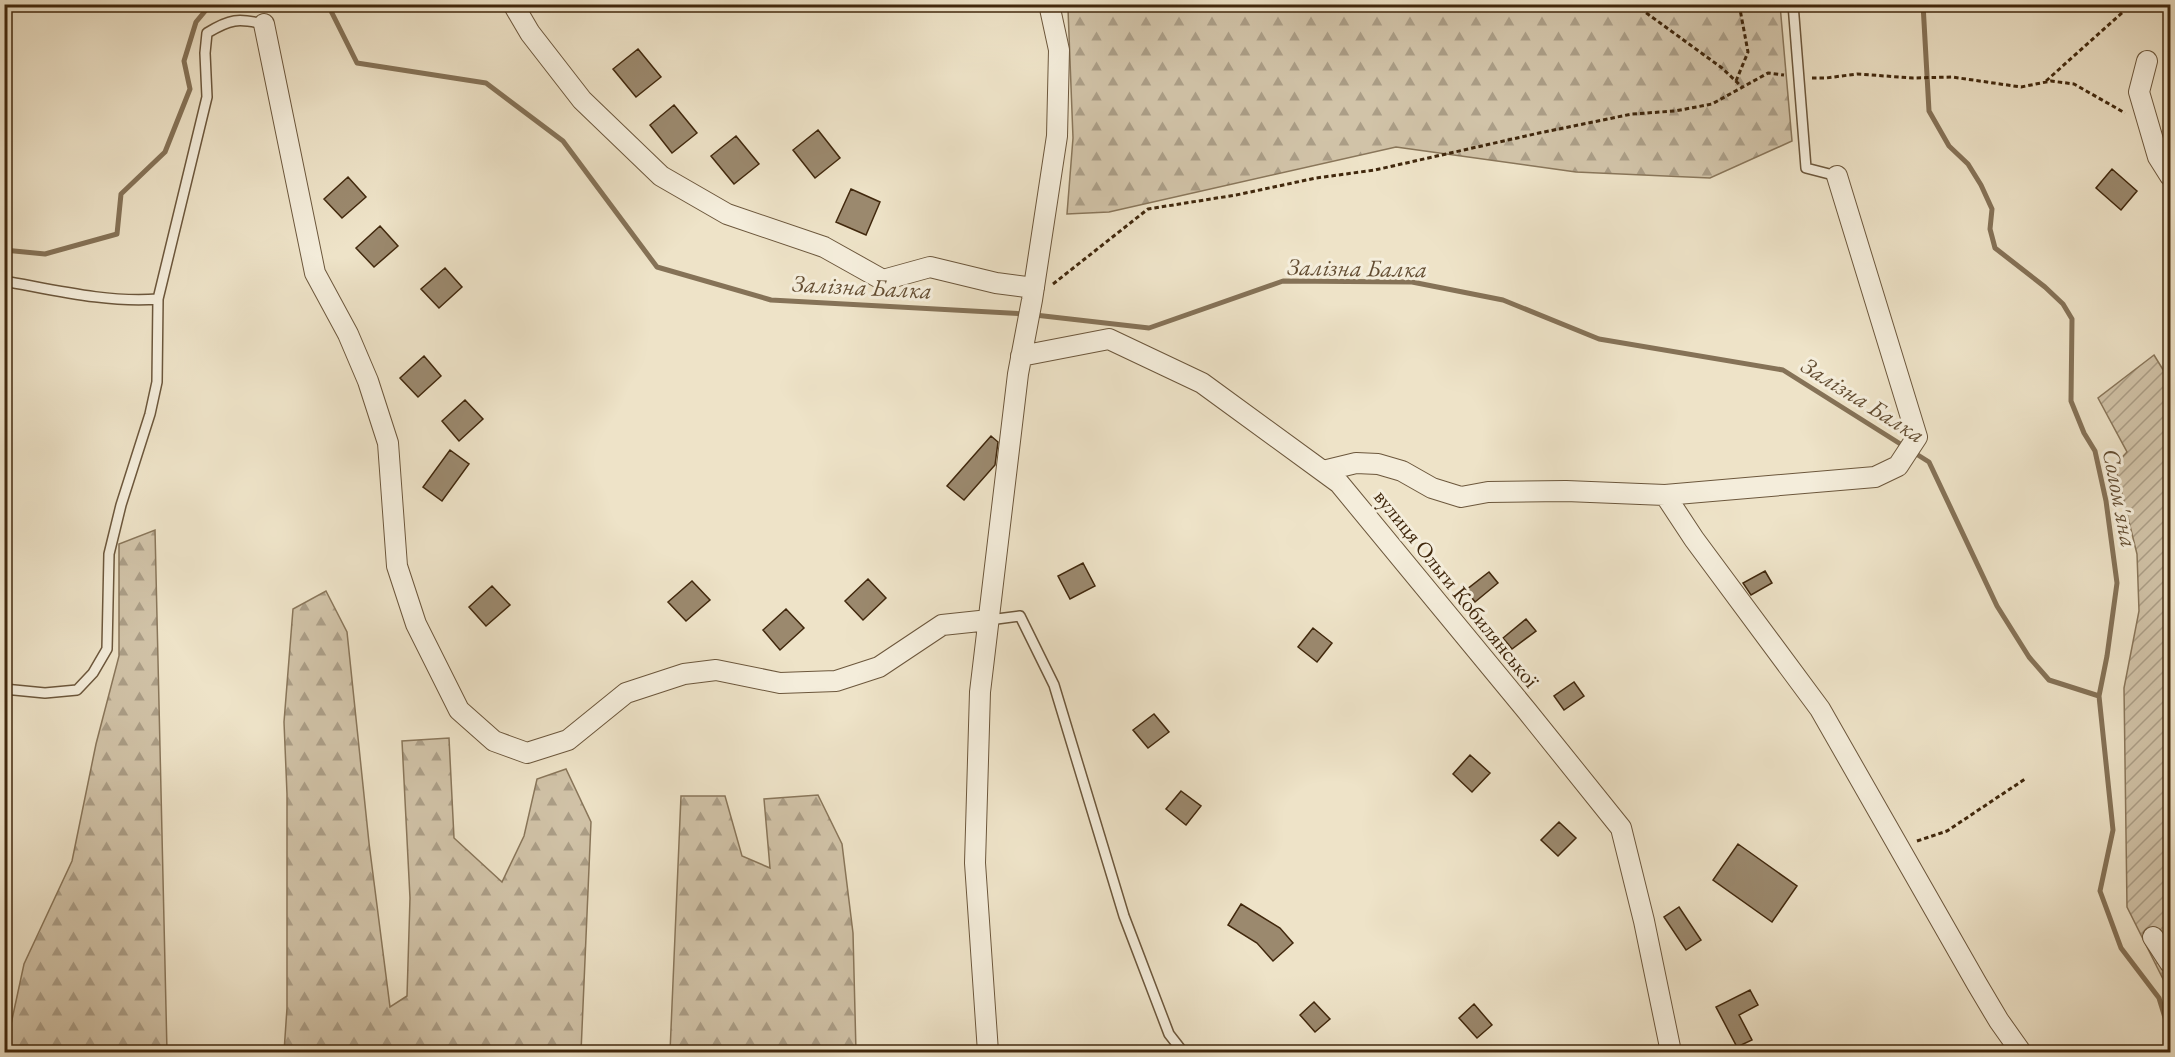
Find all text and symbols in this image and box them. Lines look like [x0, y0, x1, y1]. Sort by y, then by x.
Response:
water label: Залізна Балка [1287, 251, 1427, 284]
water label: Залізна Балка [791, 267, 933, 306]
water label: Залізна Балка [1796, 349, 1931, 450]
water label: Солом'яна [2096, 446, 2145, 550]
street label: вулиця Ольги Кобилянської [1367, 483, 1546, 694]

